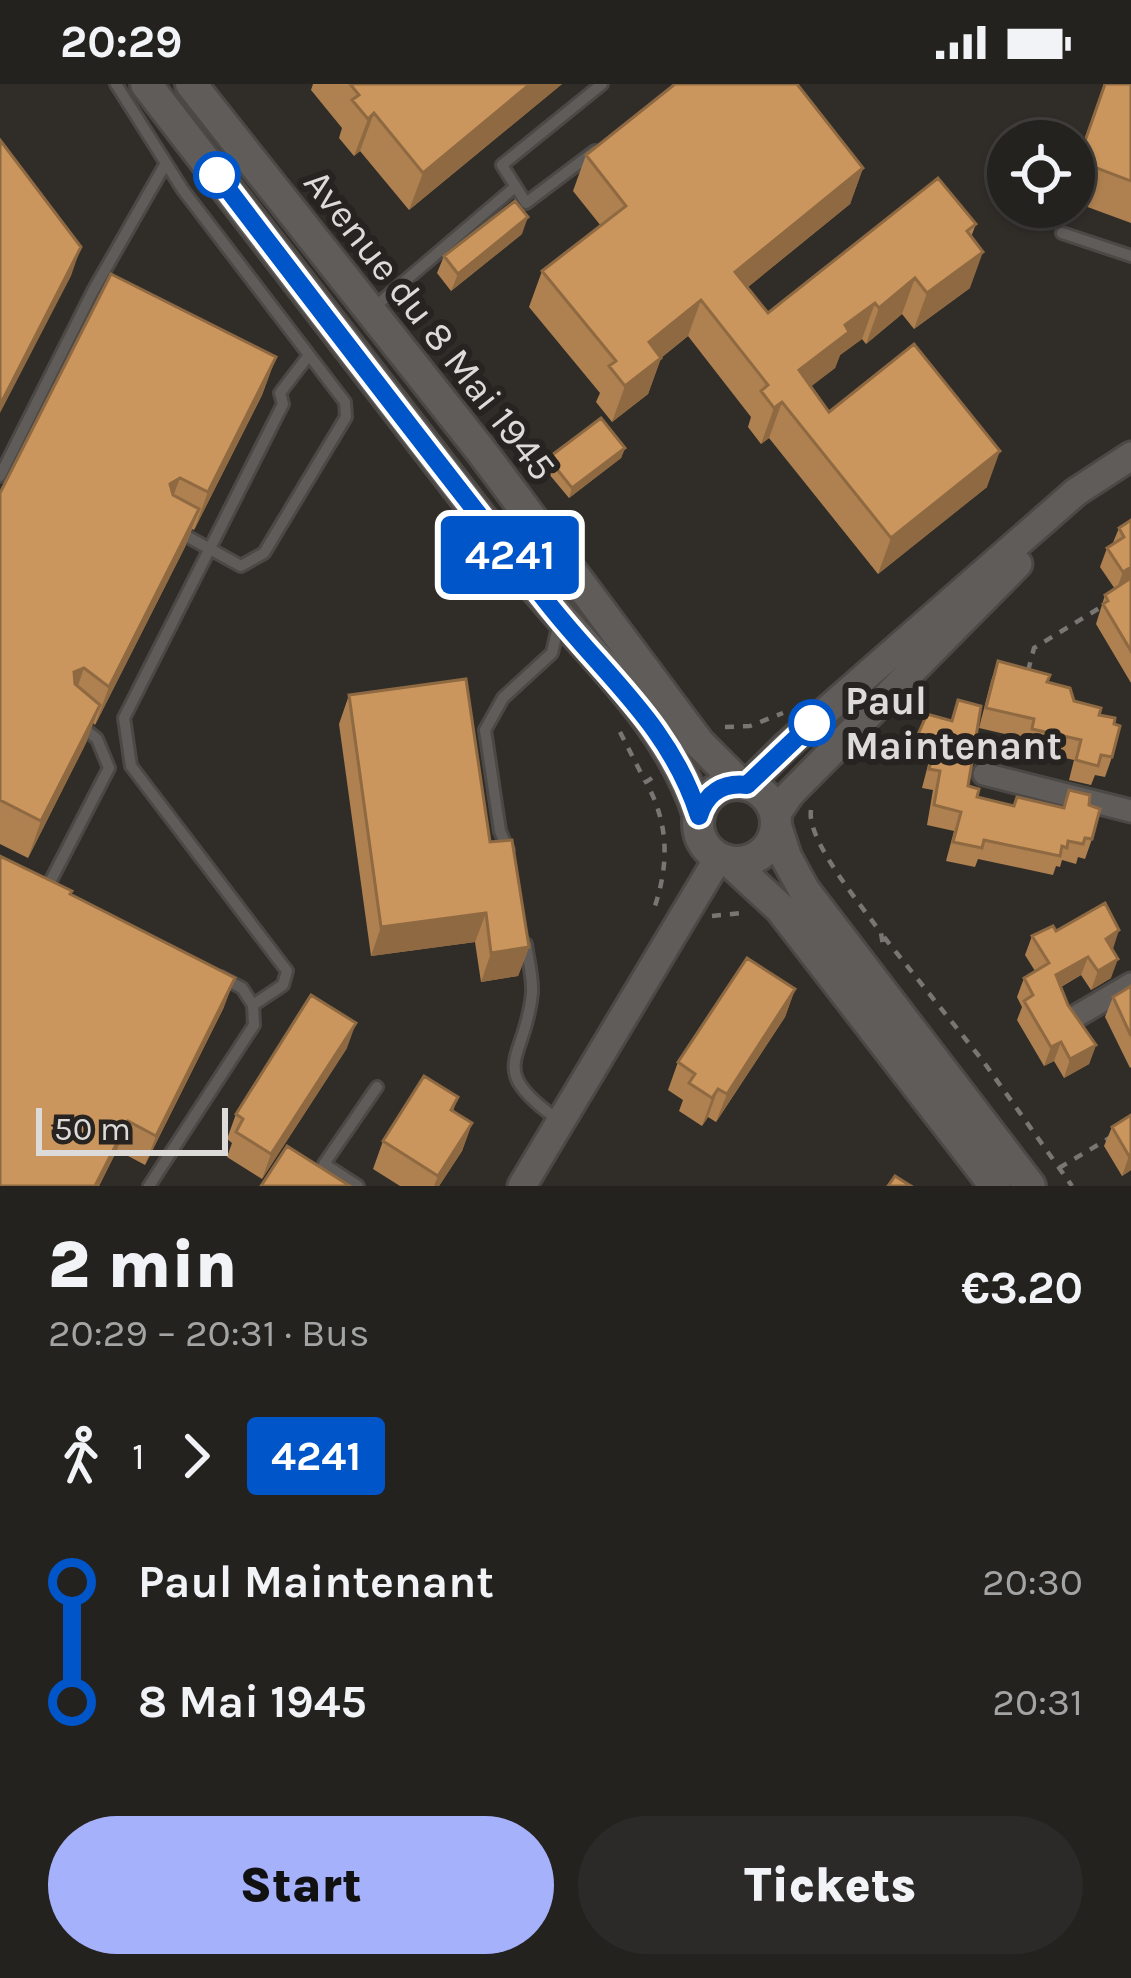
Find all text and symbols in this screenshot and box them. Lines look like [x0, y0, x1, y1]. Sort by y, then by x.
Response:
text: 20:29 [60, 16, 183, 68]
map controls [987, 120, 1095, 228]
button: locate [987, 120, 1095, 228]
unlabelled marker [195, 153, 239, 197]
street label: Avenue du 8 Mai 1945 [294, 161, 566, 489]
line badge: 4241 [426, 516, 594, 594]
text: 4241 [465, 530, 555, 580]
place label: Paul Maintenant [845, 678, 1062, 769]
marker: Paul Maintenant [790, 701, 834, 745]
scale bar [36, 1102, 228, 1155]
text: 50 m [54, 1110, 131, 1148]
text: 2 min [48, 1226, 237, 1304]
text: €3.20 [961, 1262, 1083, 1314]
text: 20:29 – 20:31 · Bus [48, 1310, 369, 1356]
icon: walk [48, 1423, 114, 1489]
icon: forward [163, 1423, 229, 1489]
text: 4241 [271, 1431, 361, 1481]
text: 1 [132, 1433, 145, 1479]
text: Paul Maintenant [138, 1556, 494, 1608]
text: 20:30 [982, 1559, 1083, 1605]
text: 8 Mai 1945 [138, 1676, 367, 1728]
text: 20:31 [992, 1679, 1083, 1725]
button: Start [48, 1816, 554, 1954]
button: Tickets [578, 1816, 1083, 1954]

